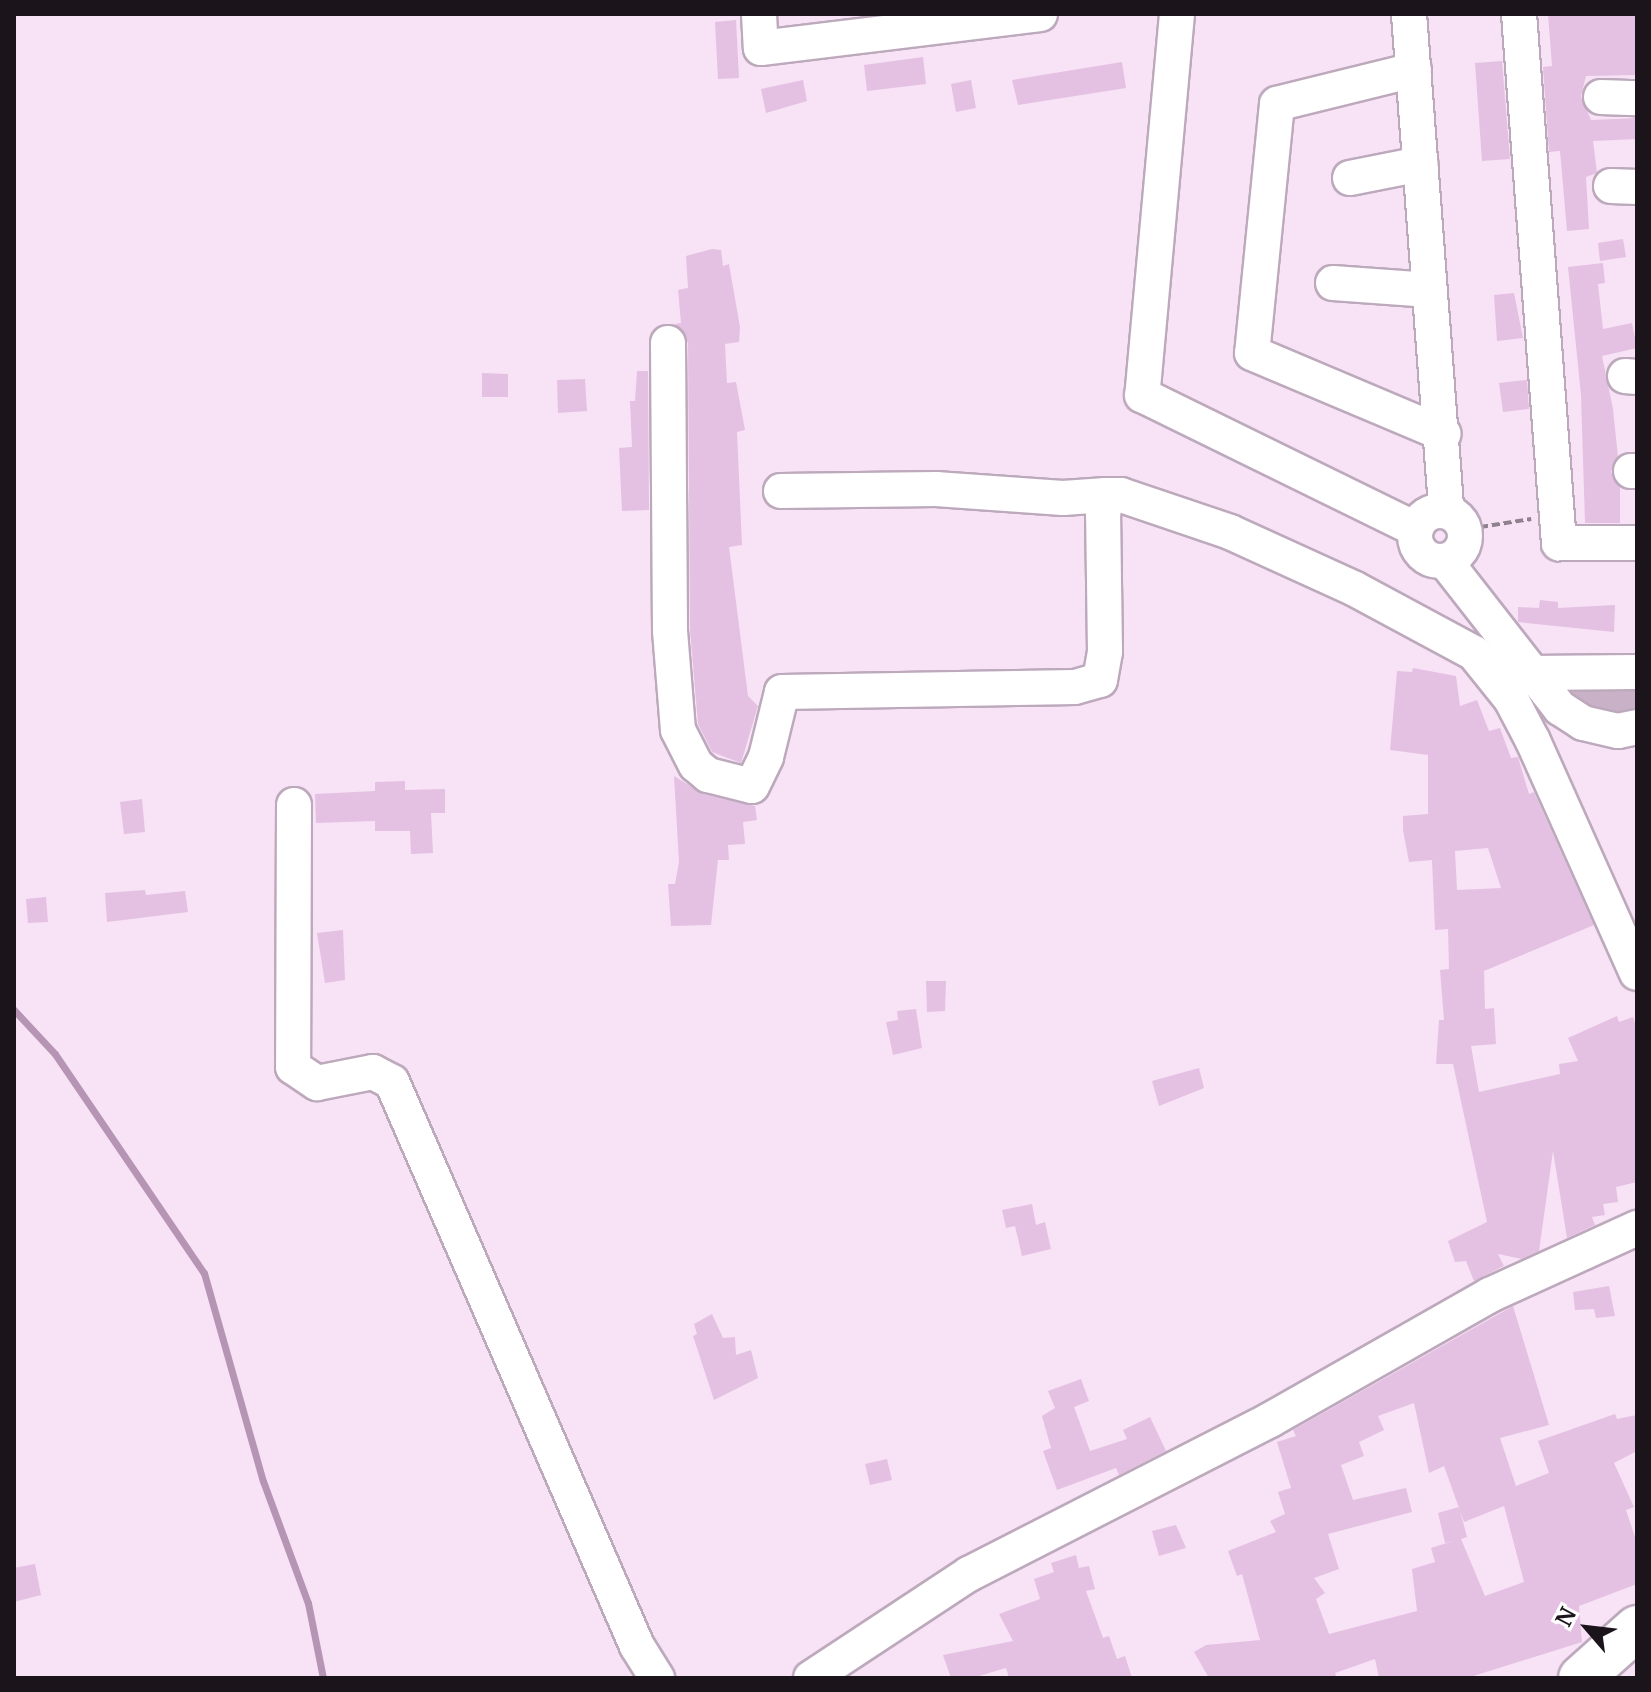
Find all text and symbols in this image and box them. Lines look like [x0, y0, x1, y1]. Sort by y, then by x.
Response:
north arrow [1547, 1588, 1627, 1668]
text: N [1549, 1602, 1582, 1631]

